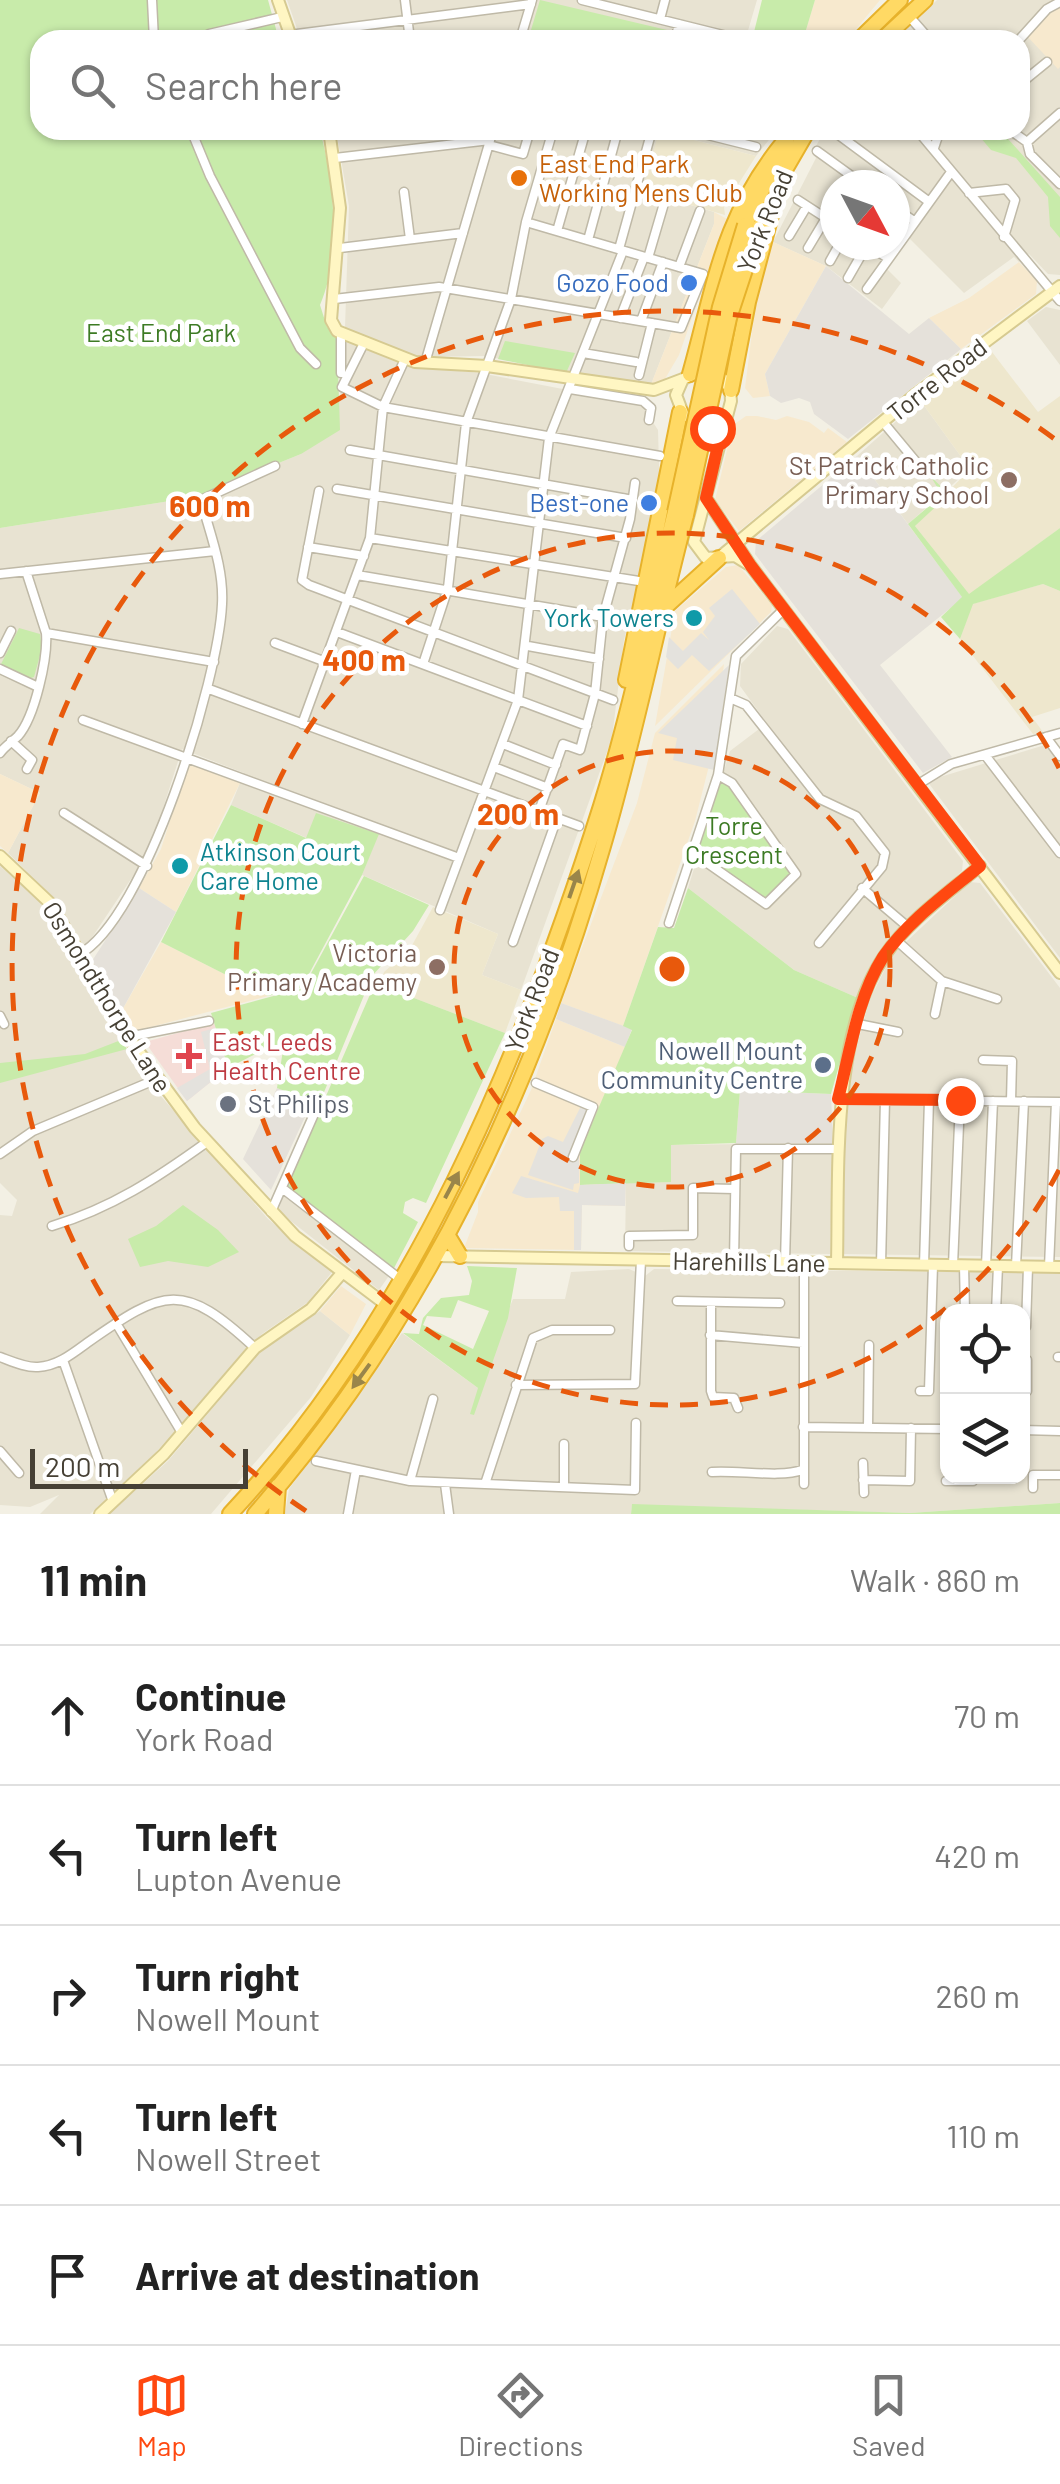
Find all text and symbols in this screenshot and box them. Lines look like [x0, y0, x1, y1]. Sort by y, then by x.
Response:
search box [30, 30, 1030, 140]
icon: search [65, 58, 120, 113]
text: Search here [145, 62, 343, 108]
place label: East End Park Working Mens Club [539, 148, 743, 207]
street label: York Road [730, 165, 798, 276]
marker: East End Park Working Mens Club [508, 167, 530, 189]
north arrow [820, 170, 910, 260]
place label: Gozo Food [556, 267, 669, 297]
marker: Gozo Food [678, 272, 700, 294]
park label: East End Park [86, 317, 236, 347]
street label: Torre Road [881, 331, 992, 427]
route start [690, 406, 736, 452]
place label: St Patrick Catholic Primary School [789, 450, 989, 509]
marker: St Patrick Catholic Primary School [998, 469, 1020, 491]
text: 600 m [169, 487, 251, 523]
place label: Best-one [529, 487, 629, 517]
marker: Best-one [638, 492, 660, 514]
place label: York Towers [544, 602, 674, 632]
marker: York Towers [683, 607, 705, 629]
text: 400 m [322, 641, 406, 677]
text: 200 m [477, 795, 559, 831]
park label: Torre Crescent [685, 810, 783, 869]
place label: Atkinson Court Care Home [200, 836, 361, 895]
marker: Atkinson Court Care Home [169, 855, 191, 877]
one-way arrow [567, 868, 582, 898]
street label: Osmondthorpe Lane [37, 896, 179, 1097]
place label: Victoria Primary Academy [227, 937, 417, 996]
street label: York Road [498, 944, 564, 1056]
centre of rings [654, 951, 690, 987]
marker: Victoria Primary Academy [426, 956, 448, 978]
place label: East Leeds Health Centre [212, 1026, 361, 1085]
place label: Nowell Mount Community Centre [601, 1035, 803, 1094]
marker: East Leeds Health Centre [176, 1043, 202, 1069]
marker: Nowell Mount Community Centre [812, 1054, 834, 1076]
route end [938, 1078, 984, 1124]
place label: St Philips [248, 1088, 349, 1118]
marker: St Philips [217, 1093, 239, 1115]
one-way arrow [443, 1170, 460, 1199]
street label: Harehills Lane [672, 1245, 826, 1277]
map controls [940, 1304, 1030, 1484]
button: locate [940, 1304, 1030, 1394]
one-way arrow [351, 1362, 371, 1389]
button: layers [940, 1394, 1030, 1484]
scale bar [30, 1444, 248, 1488]
text: 200 m [45, 1449, 120, 1483]
text: 11 min [40, 1554, 147, 1604]
text: Walk · 860 m [850, 1560, 1020, 1598]
text: Continue [135, 1673, 286, 1719]
icon: ahead [40, 1688, 95, 1743]
text: 70 m [954, 1696, 1020, 1734]
text: York Road [135, 1719, 273, 1757]
text: Turn left [135, 1813, 278, 1859]
icon: left [40, 1828, 95, 1883]
text: 420 m [934, 1836, 1020, 1874]
text: Lupton Avenue [135, 1859, 342, 1897]
text: Turn right [135, 1953, 300, 1999]
icon: right [40, 1968, 95, 2023]
text: 260 m [935, 1976, 1020, 2014]
text: Nowell Mount [135, 1999, 321, 2037]
text: Turn left [135, 2093, 278, 2139]
icon: left [40, 2108, 95, 2163]
text: 110 m [947, 2116, 1020, 2154]
text: Nowell Street [135, 2139, 322, 2177]
icon: arrive [40, 2248, 95, 2303]
text: Arrive at destination [135, 2252, 480, 2298]
tab: Map [134, 2368, 189, 2462]
tab: Directions [458, 2368, 583, 2462]
tab: Saved [852, 2368, 926, 2462]

